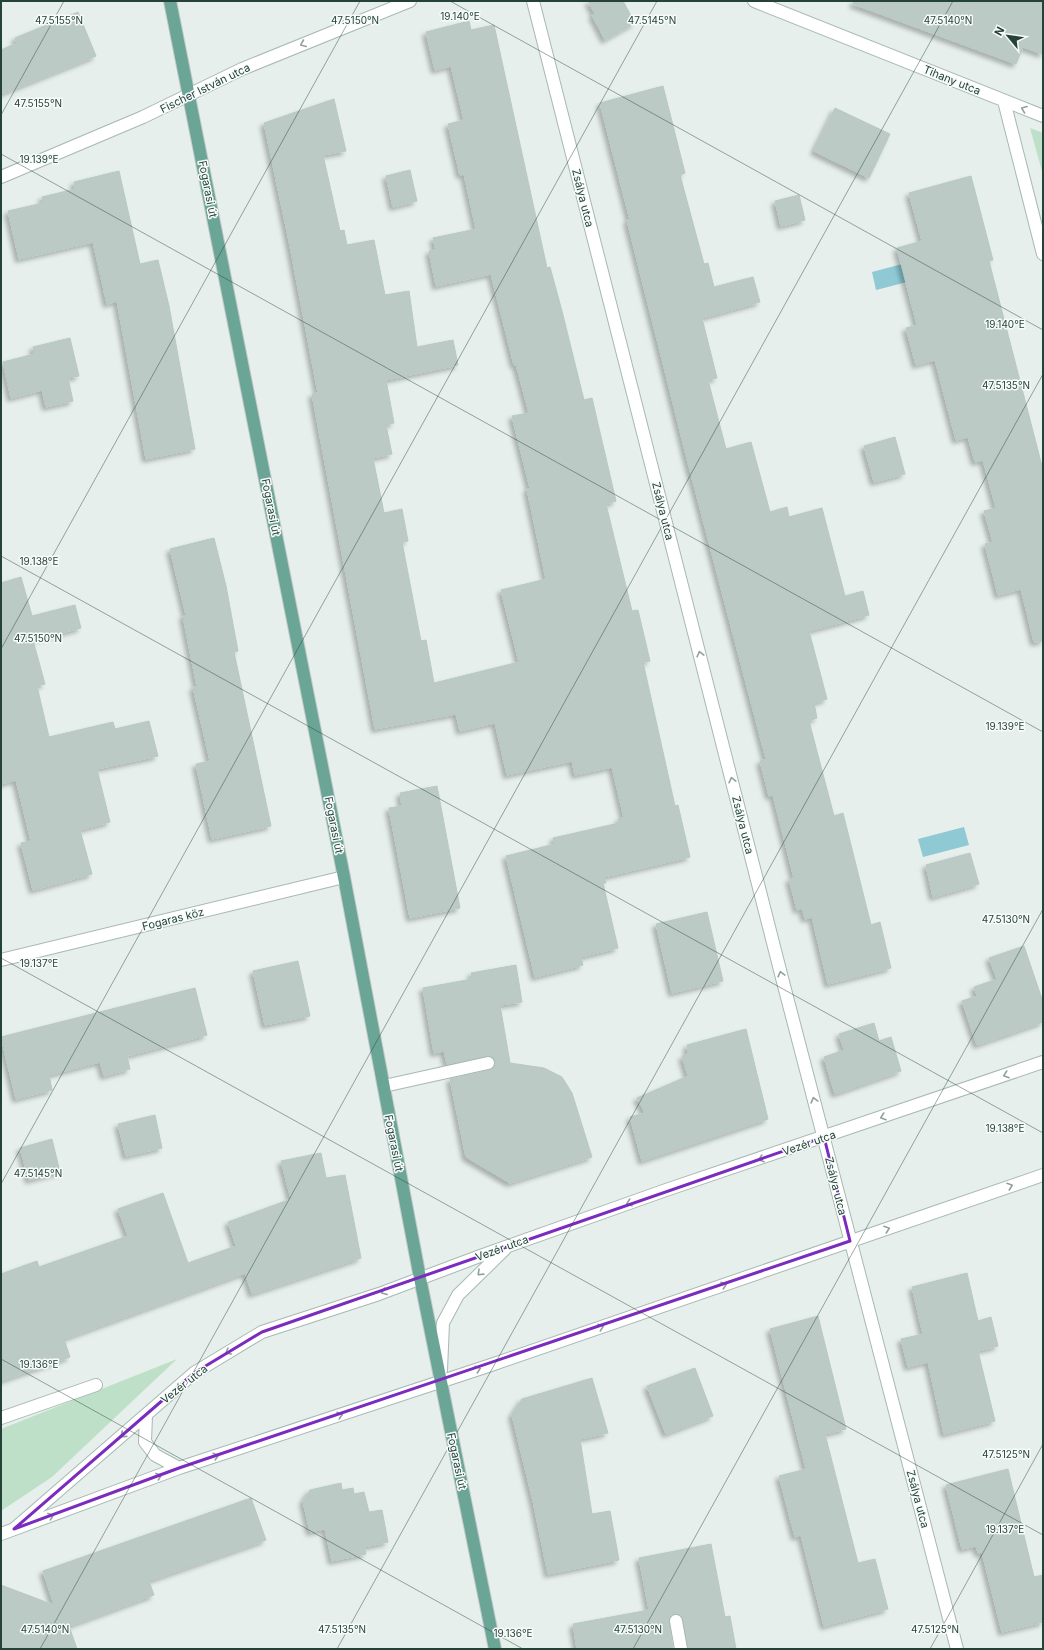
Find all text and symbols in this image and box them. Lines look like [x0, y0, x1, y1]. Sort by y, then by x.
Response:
text: 19.140°E [440, 10, 480, 22]
text: 47.5155°N [35, 14, 83, 26]
text: 47.5150°N [331, 14, 379, 26]
text: 47.5145°N [628, 14, 676, 26]
text: 47.5140°N [924, 14, 972, 26]
north arrow [988, 16, 1028, 56]
text: N [991, 24, 1007, 38]
one-way arrow [300, 39, 307, 47]
street label: Fischer István utca [158, 60, 252, 116]
street label: Tihany utca [921, 62, 983, 98]
text: 47.5155°N [14, 97, 62, 109]
one-way arrow [1020, 105, 1027, 113]
text: 19.139°E [19, 153, 59, 165]
street label: Fogarasi út [196, 159, 220, 219]
street label: Zsálya utca [569, 167, 597, 229]
text: 19.140°E [985, 318, 1025, 330]
text: 47.5135°N [982, 379, 1030, 391]
street label: Fogarasi út [259, 477, 283, 537]
street label: Zsálya utca [649, 480, 677, 542]
text: 19.138°E [20, 555, 58, 567]
text: 47.5150°N [14, 632, 62, 644]
one-way arrow [696, 651, 704, 657]
text: 19.139°E [985, 720, 1025, 732]
one-way arrow [728, 777, 737, 784]
street label: Zsálya utca [729, 794, 757, 856]
street label: Fogarasi út [322, 795, 346, 855]
street label: Fogaras köz [141, 905, 205, 933]
text: 47.5130°N [982, 913, 1030, 925]
text: 19.137°E [20, 957, 58, 969]
one-way arrow [778, 971, 786, 977]
one-way arrow [1003, 1070, 1010, 1078]
one-way arrow [810, 1097, 819, 1104]
one-way arrow [880, 1112, 887, 1121]
street label: Fogarasi út [382, 1113, 406, 1173]
text: 19.138°E [986, 1122, 1024, 1134]
street label: Vezér utca [781, 1127, 837, 1159]
one-way arrow [757, 1154, 764, 1163]
street label: Zsálya utca [822, 1155, 850, 1217]
text: 47.5145°N [14, 1167, 62, 1179]
one-way arrow [1006, 1183, 1013, 1191]
one-way arrow [626, 1199, 633, 1207]
one-way arrow [883, 1225, 890, 1233]
street label: Vezér utca [474, 1232, 530, 1264]
one-way arrow [477, 1268, 485, 1276]
one-way arrow [720, 1281, 727, 1289]
one-way arrow [380, 1288, 387, 1296]
one-way arrow [597, 1323, 604, 1332]
one-way arrow [225, 1348, 232, 1355]
text: 19.136°E [19, 1358, 59, 1370]
street label: Vezér utca [158, 1361, 210, 1407]
one-way arrow [474, 1365, 481, 1374]
one-way arrow [336, 1411, 343, 1420]
one-way arrow [120, 1430, 128, 1438]
street label: Fogarasi út [444, 1431, 470, 1491]
text: 47.5125°N [982, 1448, 1030, 1460]
one-way arrow [213, 1452, 220, 1461]
street label: Zsálya utca [904, 1468, 932, 1530]
one-way arrow [156, 1472, 163, 1480]
one-way arrow [47, 1512, 54, 1520]
text: 19.137°E [986, 1523, 1024, 1535]
text: 47.5140°N [21, 1623, 69, 1635]
text: 47.5135°N [318, 1623, 366, 1635]
text: 47.5130°N [614, 1623, 662, 1635]
text: 47.5125°N [911, 1623, 959, 1635]
text: 19.136°E [493, 1627, 533, 1639]

